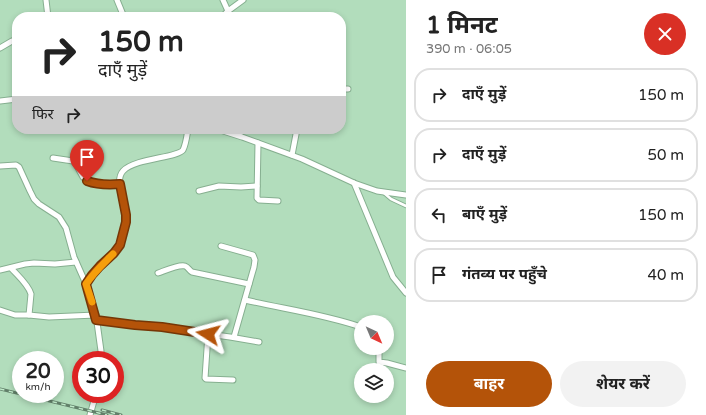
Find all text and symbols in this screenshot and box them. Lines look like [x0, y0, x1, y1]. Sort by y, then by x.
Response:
text: 1 मिनट [426, 11, 498, 40]
button: close [644, 13, 686, 55]
text: 150 m [98, 25, 184, 59]
icon: right [32, 28, 84, 80]
text: 390 m · 06:05 [426, 41, 512, 57]
text: दाएँ मुड़ें [98, 59, 147, 81]
icon: right [428, 84, 450, 106]
text: दाएँ मुड़ें [462, 85, 506, 103]
text: 150 m [638, 86, 684, 104]
icon: right [62, 104, 84, 126]
text: फिर [32, 105, 54, 123]
pin [70, 140, 104, 181]
icon: right [428, 144, 450, 166]
text: दाएँ मुड़ें [462, 145, 506, 163]
icon: arrive [76, 146, 98, 168]
text: 50 m [647, 146, 684, 164]
icon: left [428, 204, 450, 226]
text: बाएँ मुड़ें [462, 205, 507, 223]
text: 150 m [638, 206, 684, 224]
icon: arrive [428, 264, 450, 286]
text: गंतव्य पर पहुँचे [462, 265, 547, 283]
text: 40 m [647, 266, 684, 284]
position arrow [187, 313, 229, 355]
north arrow [354, 315, 394, 355]
map controls [354, 315, 394, 403]
speed limit sign: 30 [72, 351, 124, 403]
text: 20 [25, 360, 51, 384]
button: बाहर [426, 361, 552, 407]
button: शेयर करें [560, 361, 686, 407]
button: layers [354, 363, 394, 403]
text: km/h [25, 381, 51, 393]

